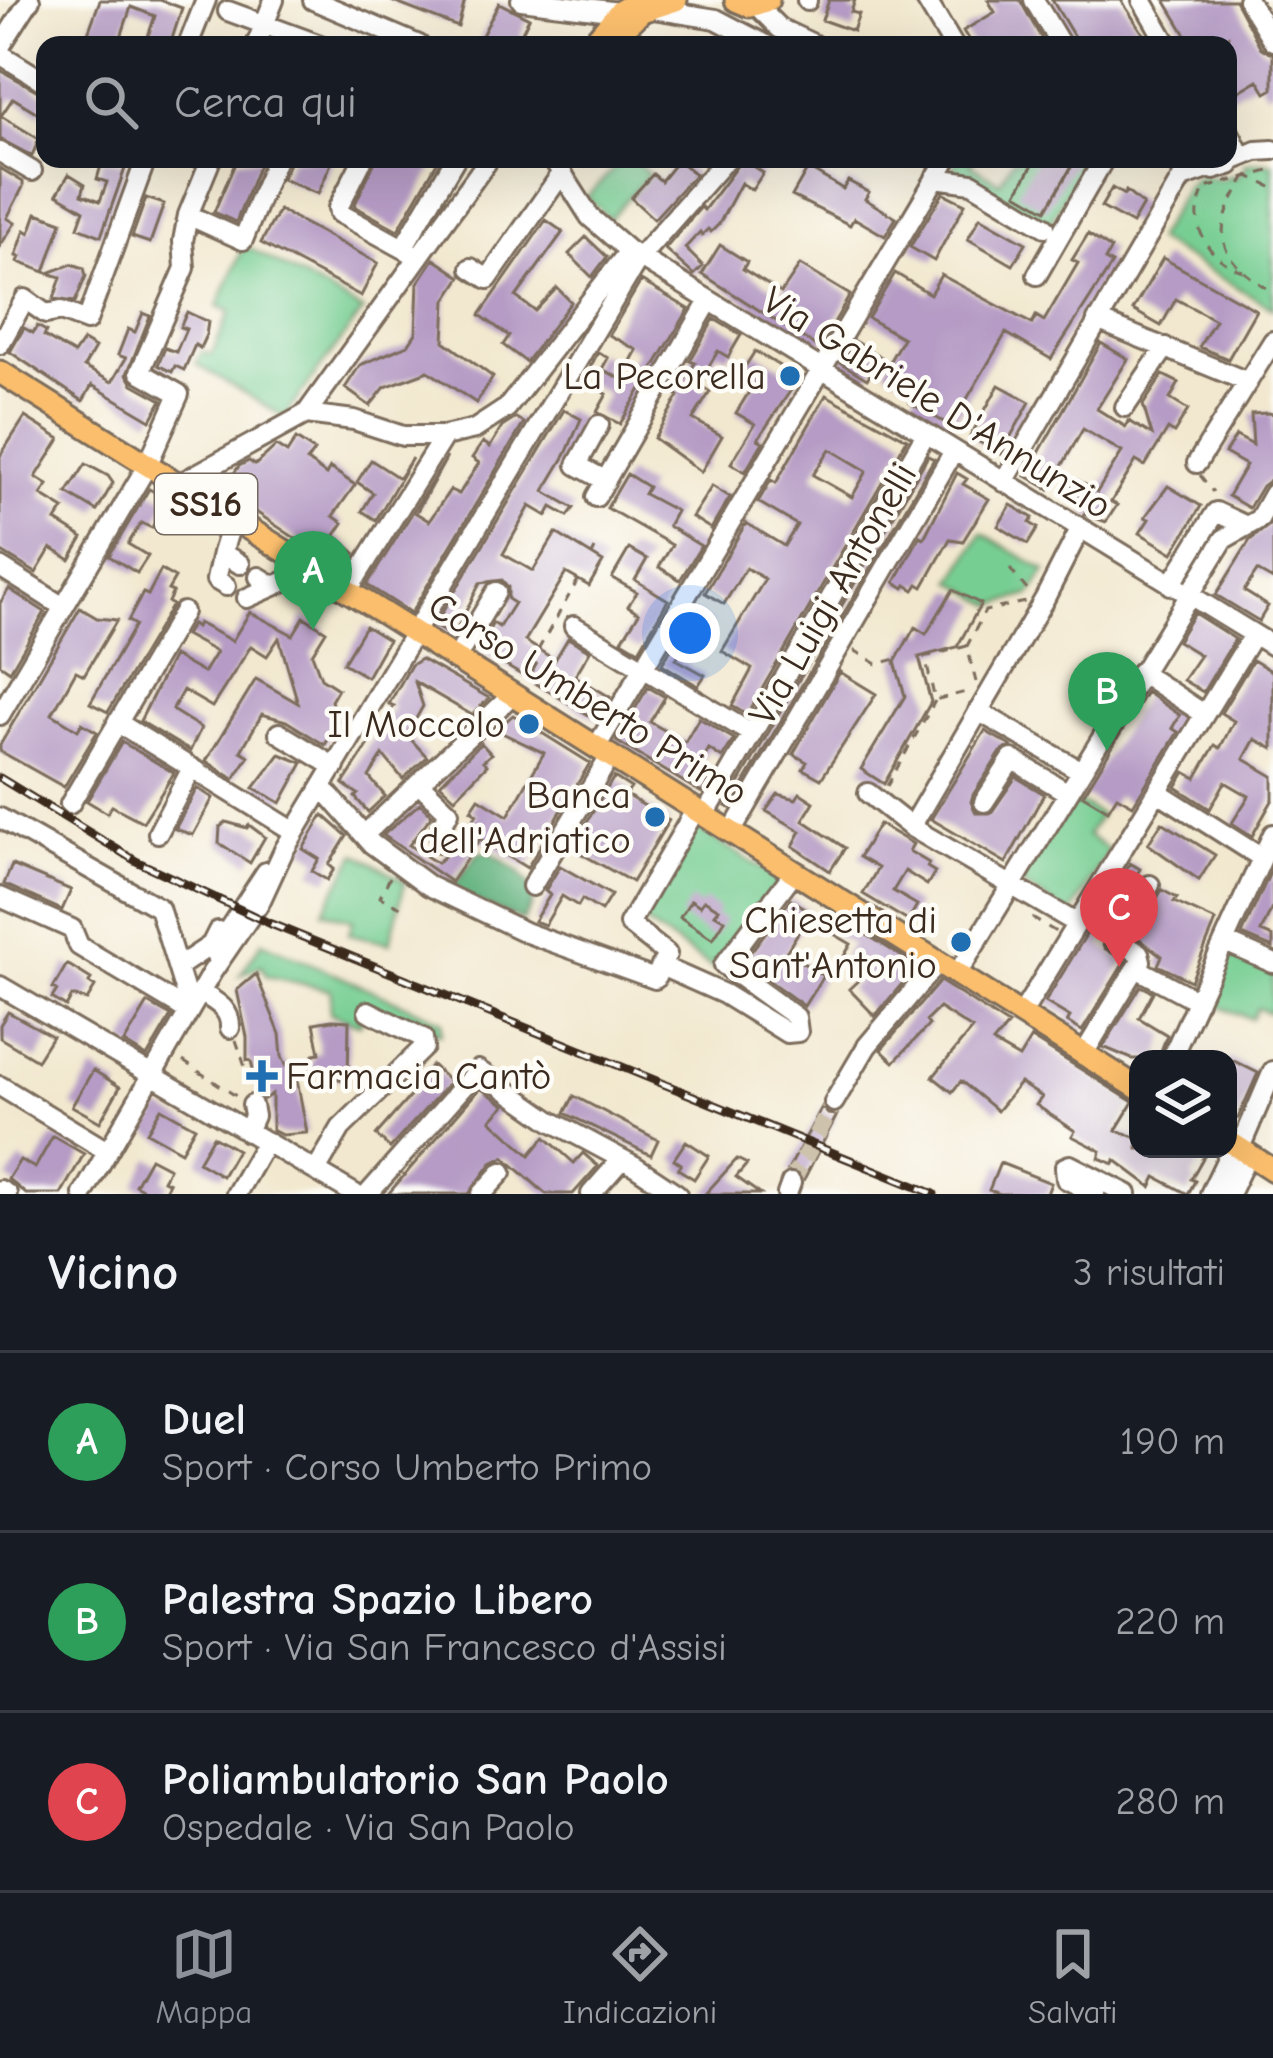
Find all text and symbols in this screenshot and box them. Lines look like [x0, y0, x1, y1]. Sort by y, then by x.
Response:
search box [36, 36, 1237, 168]
icon: search [78, 69, 144, 135]
text: Cerca qui [174, 76, 357, 128]
street label: Via Gabriele D'Annunzio [754, 277, 1120, 529]
place label: La Pecorella [563, 354, 766, 399]
marker: La Pecorella [777, 363, 803, 389]
street label: Via Luigi Antonelli [740, 455, 926, 733]
road number: SS16 [155, 474, 257, 534]
pin: A [274, 531, 352, 630]
street label: Corso Umberto Primo [420, 583, 756, 815]
your location [660, 603, 720, 663]
pin: B [1068, 652, 1146, 751]
place label: Il Moccolo [327, 702, 505, 747]
marker: Il Moccolo [516, 711, 542, 737]
place label: Banca dell'Adriatico [419, 773, 631, 863]
marker: Banca dell'Adriatico [642, 804, 668, 830]
pin: C [1080, 868, 1158, 967]
place label: Chiesetta di Sant'Antonio [729, 898, 937, 988]
marker: Chiesetta di Sant'Antonio [948, 929, 974, 955]
map controls [1129, 1050, 1237, 1158]
button: layers [1129, 1050, 1237, 1158]
place label: Farmacia Cantò [286, 1054, 551, 1099]
marker: Farmacia Cantò [249, 1063, 275, 1089]
text: Vicino [48, 1243, 178, 1302]
text: 3 risultati [1073, 1250, 1225, 1295]
text: Duel [162, 1393, 246, 1445]
text: A [76, 1419, 98, 1464]
text: 190 m [1120, 1419, 1225, 1464]
text: Sport · Corso Umberto Primo [162, 1445, 652, 1490]
text: Palestra Spazio Libero [162, 1573, 593, 1625]
text: B [75, 1599, 99, 1644]
text: 220 m [1115, 1599, 1225, 1644]
text: Sport · Via San Francesco d'Assisi [162, 1625, 727, 1670]
text: Poliambulatorio San Paolo [162, 1753, 669, 1805]
text: C [75, 1779, 99, 1824]
text: 280 m [1115, 1779, 1225, 1824]
text: Ospedale · Via San Paolo [162, 1805, 575, 1850]
tab: Mappa [155, 1921, 252, 2031]
tab: Indicazioni [563, 1921, 717, 2031]
tab: Salvati [1028, 1921, 1118, 2031]

